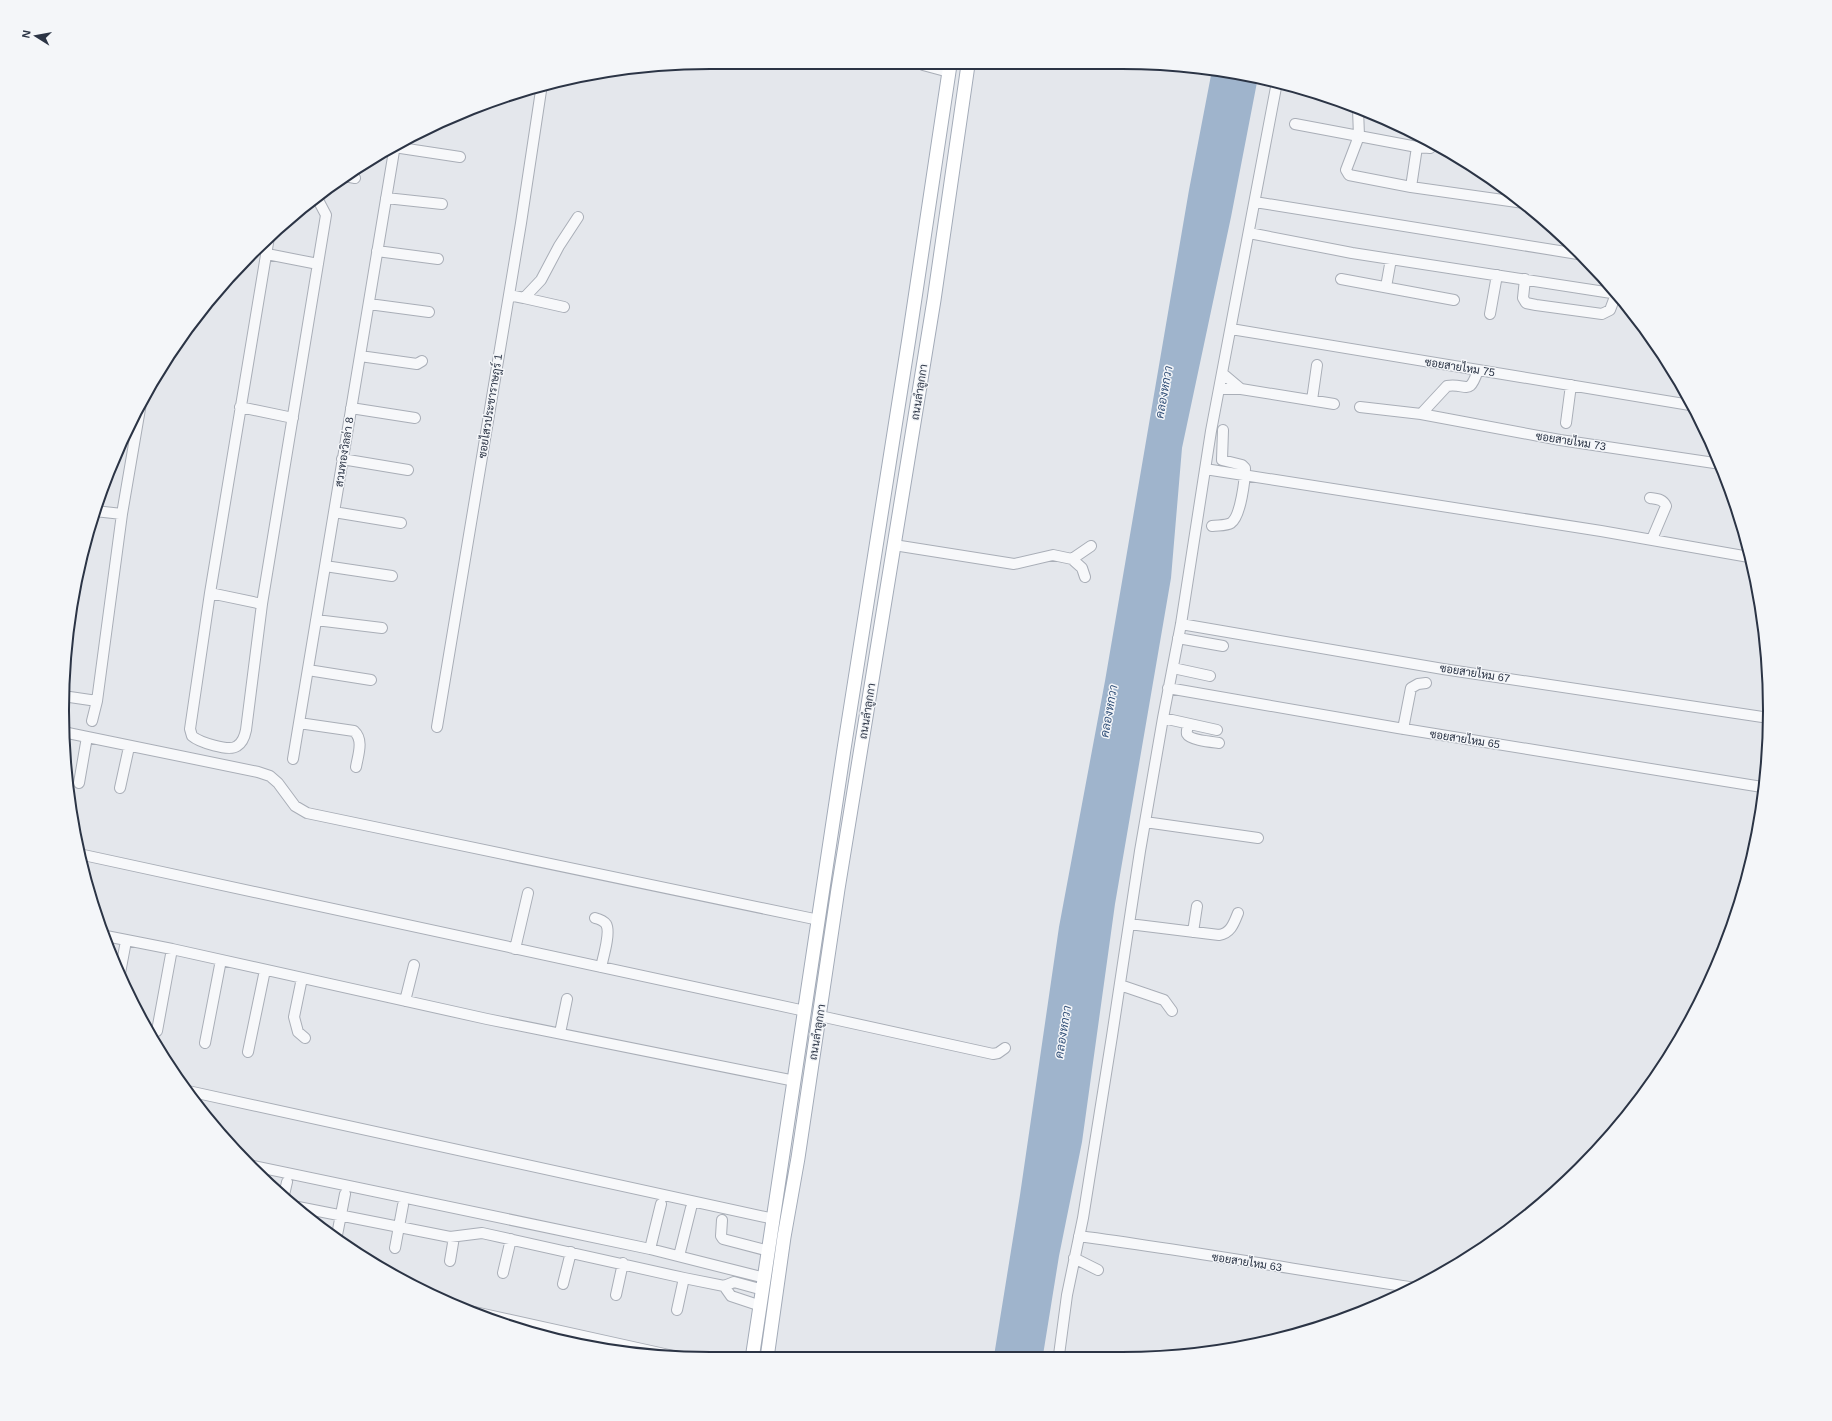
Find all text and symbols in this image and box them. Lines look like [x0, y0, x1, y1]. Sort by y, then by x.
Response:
north arrow [16, 16, 56, 56]
text: N [20, 29, 33, 39]
street label: ซอยไสวประชาราษฎร์ 1 [474, 353, 506, 459]
street label: ซอยสายไหม 75 [1424, 354, 1496, 378]
street label: ถนนลำลูกกา [908, 363, 931, 421]
water label: คลองหกวา [1152, 364, 1176, 419]
street label: สวนทองวิลล่า 8 [332, 416, 355, 488]
street label: ซอยสายไหม 73 [1535, 428, 1607, 452]
street label: ซอยสายไหม 67 [1439, 660, 1511, 684]
street label: ถนนลำลูกกา [856, 682, 879, 740]
water label: คลองหกวา [1097, 683, 1121, 738]
street label: ซอยสายไหม 65 [1429, 726, 1501, 750]
street label: ถนนลำลูกกา [806, 1003, 829, 1061]
water label: คลองหกวา [1052, 1004, 1074, 1059]
street label: ซอยสายไหม 63 [1211, 1249, 1283, 1273]

